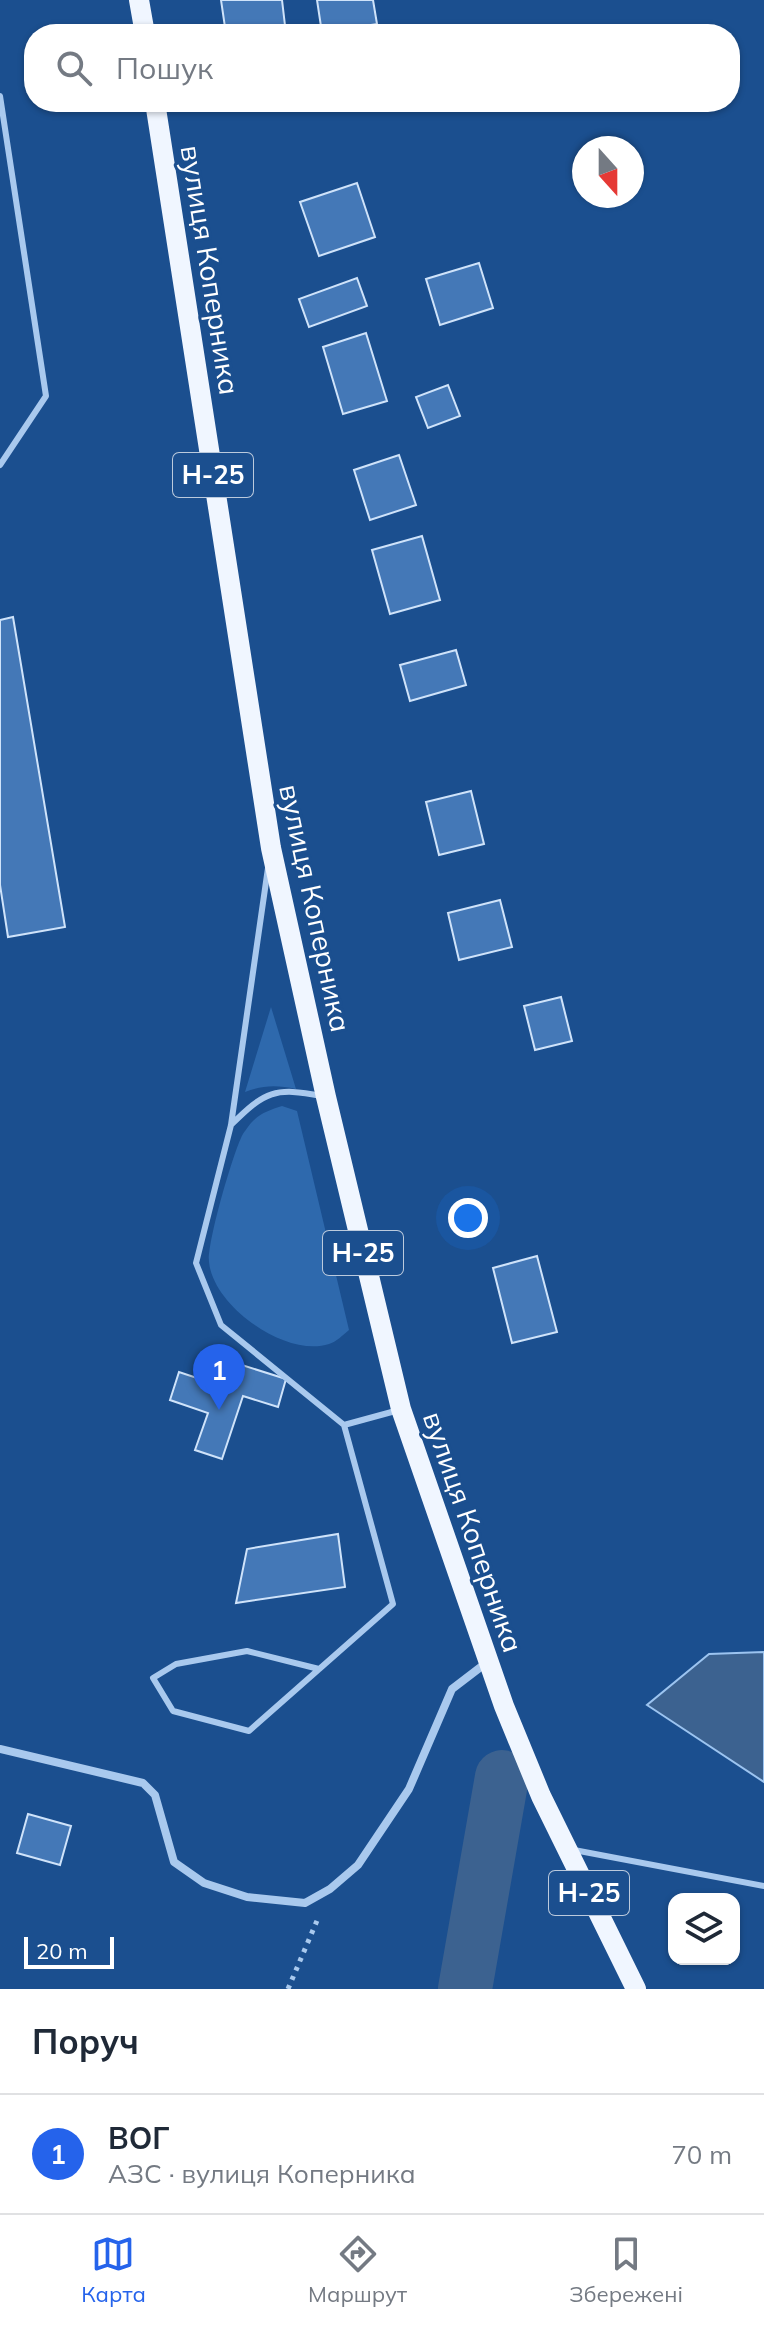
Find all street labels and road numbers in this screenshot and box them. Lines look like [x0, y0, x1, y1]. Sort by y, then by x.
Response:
street label: вулиця Коперника [173, 143, 247, 397]
road number: Н-25 [173, 453, 253, 497]
street label: вулиця Коперника [272, 781, 359, 1035]
road number: Н-25 [323, 1231, 403, 1275]
street label: вулиця Коперника [416, 1407, 531, 1657]
road number: Н-25 [549, 1871, 629, 1915]

